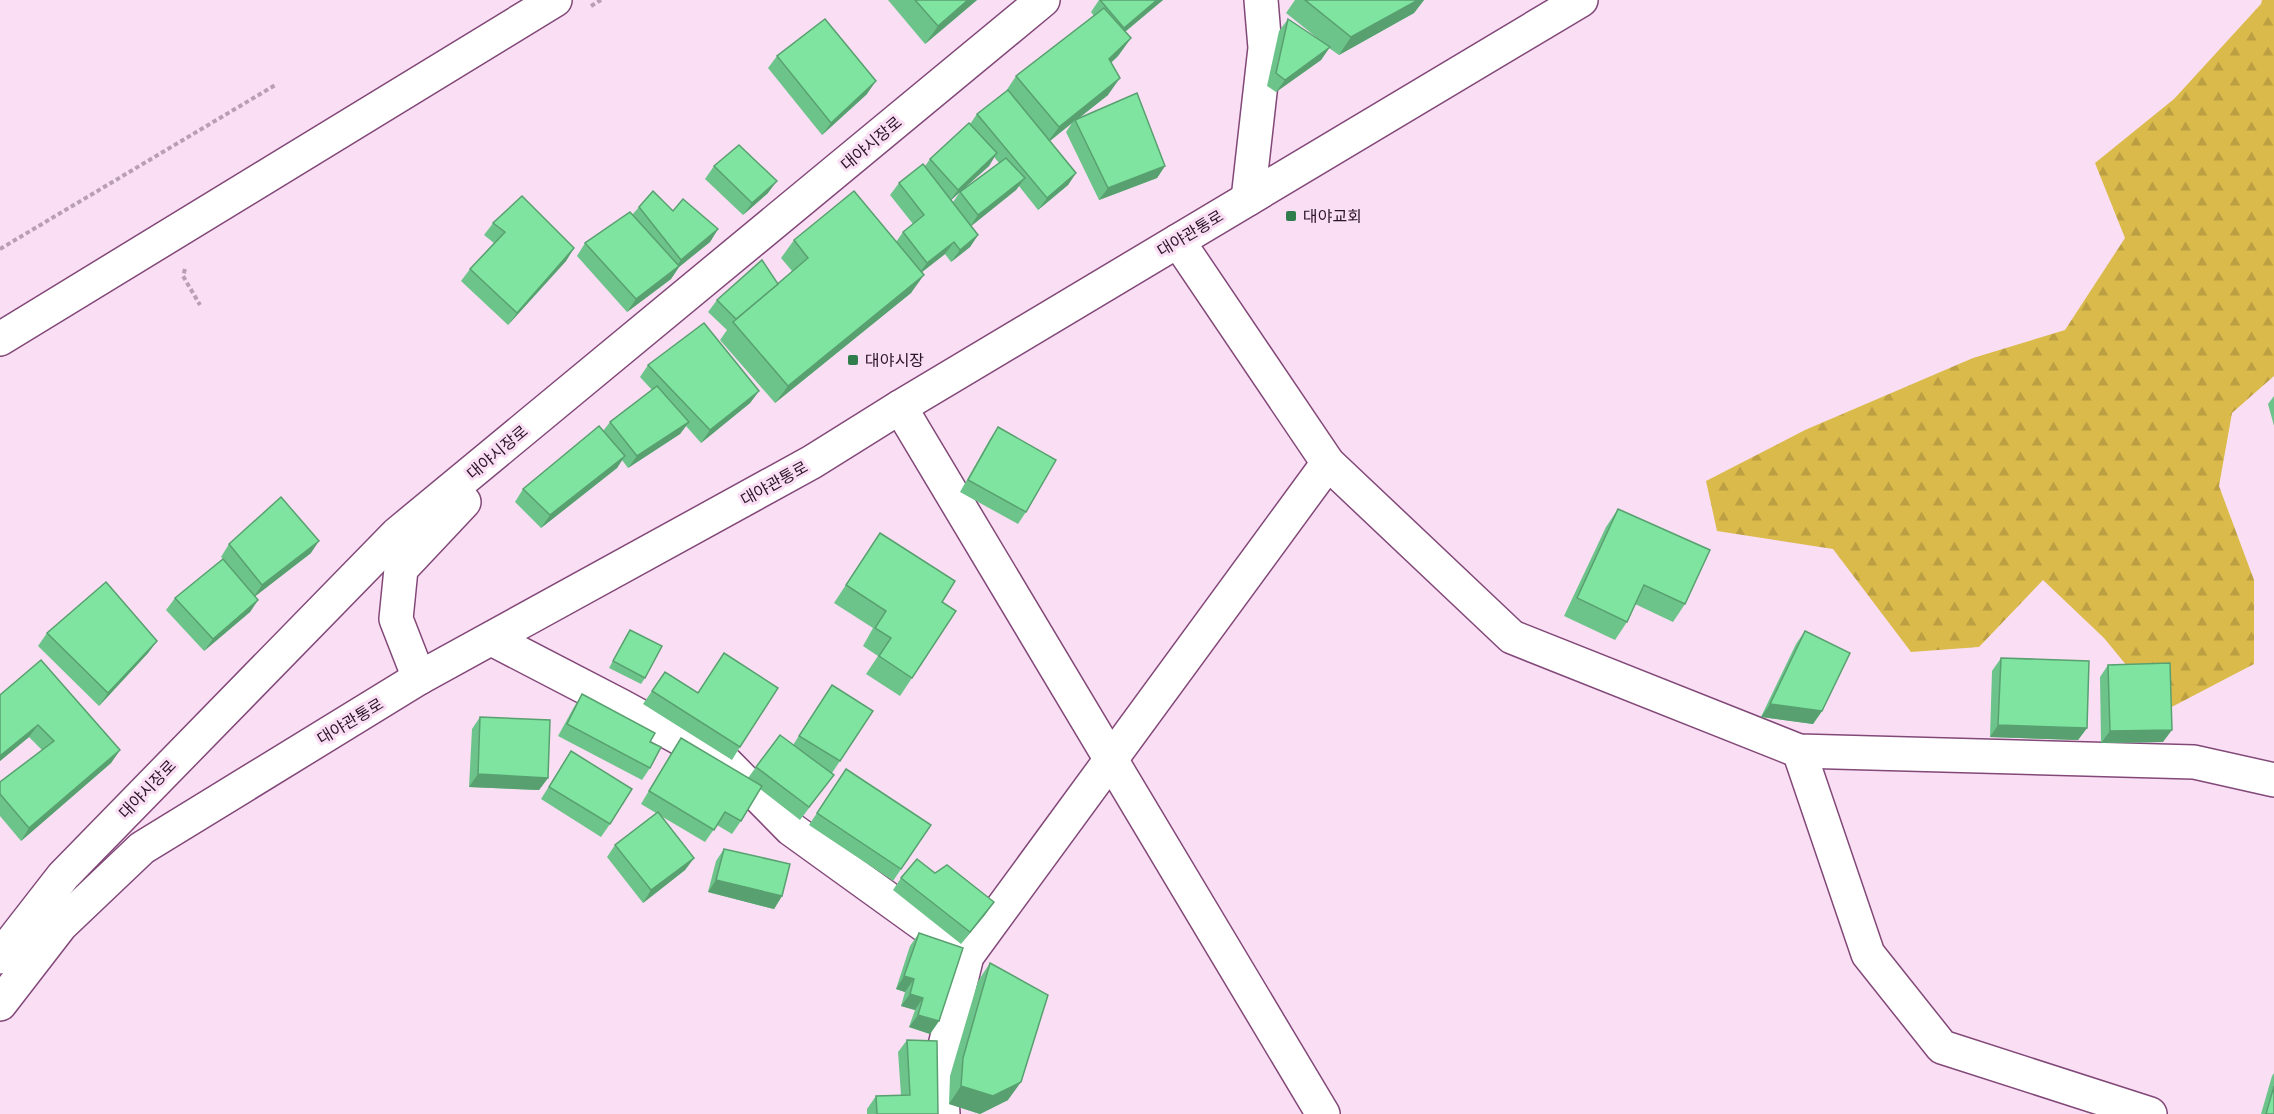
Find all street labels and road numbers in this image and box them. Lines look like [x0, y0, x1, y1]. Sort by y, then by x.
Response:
street label: 대야시장로 [837, 112, 905, 174]
street label: 대야관통로 [1154, 206, 1226, 260]
street label: 대야시장로 [463, 421, 531, 483]
street label: 대야관통로 [737, 457, 811, 509]
street label: 대야관통로 [314, 694, 386, 748]
street label: 대야시장로 [115, 756, 179, 822]

